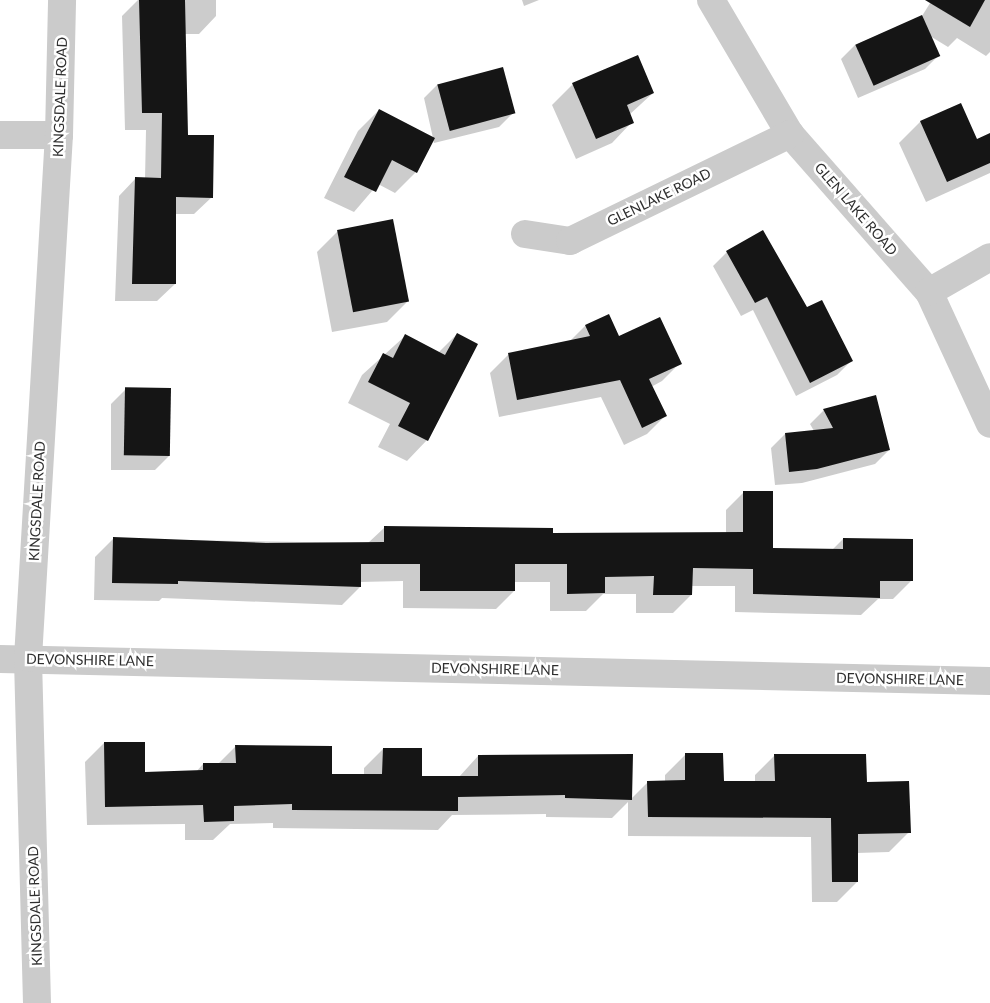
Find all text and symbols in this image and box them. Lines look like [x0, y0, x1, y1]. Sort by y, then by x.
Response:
street label: KINGSDALE ROAD [50, 37, 70, 157]
street label: GLEN LAKE ROAD [811, 159, 901, 259]
street label: GLENLAKE ROAD [604, 165, 714, 229]
street label: KINGSDALE ROAD [25, 441, 49, 561]
street label: DEVONSHIRE LANE [26, 650, 154, 670]
street label: DEVONSHIRE LANE [431, 659, 559, 679]
street label: DEVONSHIRE LANE [836, 669, 964, 689]
street label: KINGSDALE ROAD [25, 846, 45, 966]

